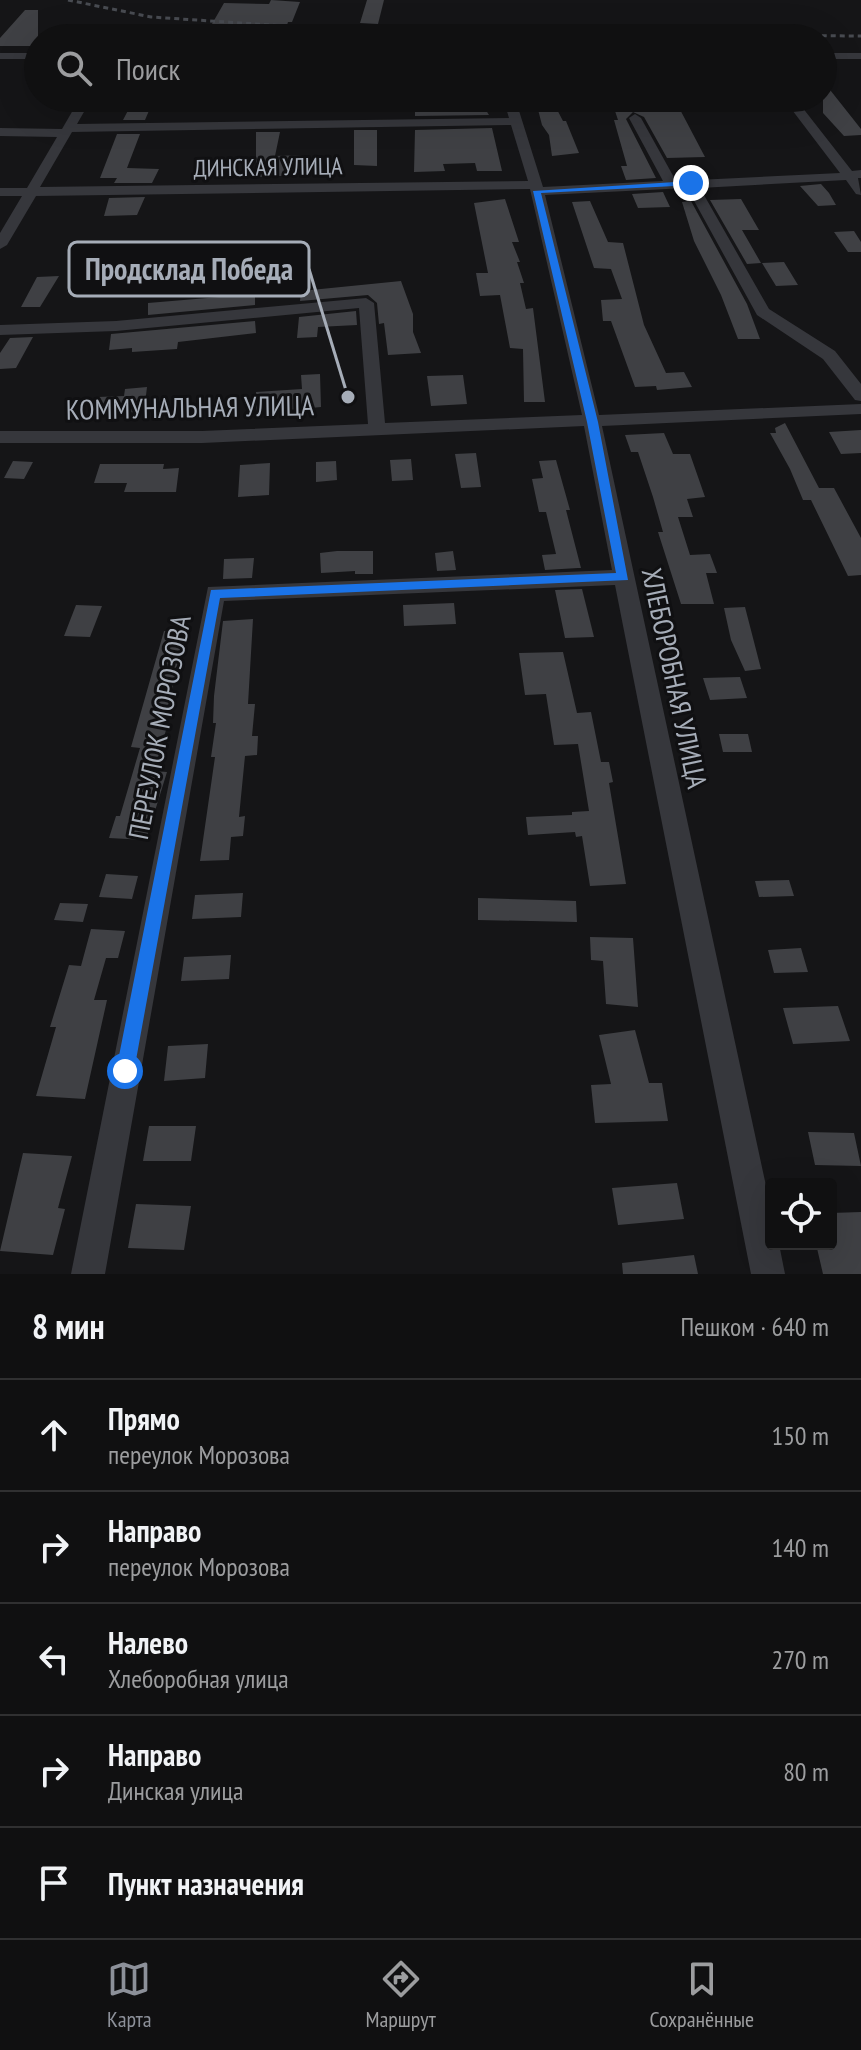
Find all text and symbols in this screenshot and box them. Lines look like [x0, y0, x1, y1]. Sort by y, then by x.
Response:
search box [24, 24, 837, 112]
icon: search [52, 46, 96, 90]
text: Поиск [116, 49, 180, 88]
street label: ДИНСКАЯ УЛИЦА [193, 150, 343, 184]
route end [673, 165, 709, 201]
callout: Продсклад Победа [69, 242, 309, 296]
text: Продсклад Победа [85, 249, 293, 288]
street label: КОММУНАЛЬНАЯ УЛИЦА [66, 386, 315, 428]
street label: ХЛЕБОРОБНАЯ УЛИЦА [634, 564, 717, 792]
street label: ПЕРЕУЛОК МОРОЗОВА [119, 611, 199, 842]
route start [107, 1053, 143, 1089]
map controls [765, 1178, 837, 1250]
button: locate [765, 1178, 837, 1250]
text: 8 мин [32, 1304, 105, 1348]
text: Пешком · 640 m [680, 1310, 829, 1343]
text: Прямо [108, 1399, 180, 1438]
icon: ahead [32, 1413, 76, 1457]
text: 150 m [771, 1419, 829, 1452]
text: переулок Морозова [108, 1438, 290, 1471]
text: Направо [108, 1511, 201, 1550]
icon: right [32, 1525, 76, 1569]
text: 140 m [771, 1531, 829, 1564]
text: переулок Морозова [108, 1550, 290, 1583]
text: Налево [108, 1623, 188, 1662]
icon: left [32, 1637, 76, 1681]
text: 270 m [771, 1643, 829, 1676]
text: Хлеборобная улица [108, 1662, 289, 1695]
text: Направо [108, 1735, 201, 1774]
icon: right [32, 1749, 76, 1793]
text: 80 m [783, 1755, 829, 1788]
text: Динская улица [108, 1774, 243, 1807]
icon: arrive [32, 1861, 76, 1905]
text: Пункт назначения [108, 1864, 304, 1903]
tab: Карта [107, 1957, 152, 2033]
tab: Маршрут [365, 1957, 436, 2033]
tab: Сохранённые [649, 1957, 754, 2033]

